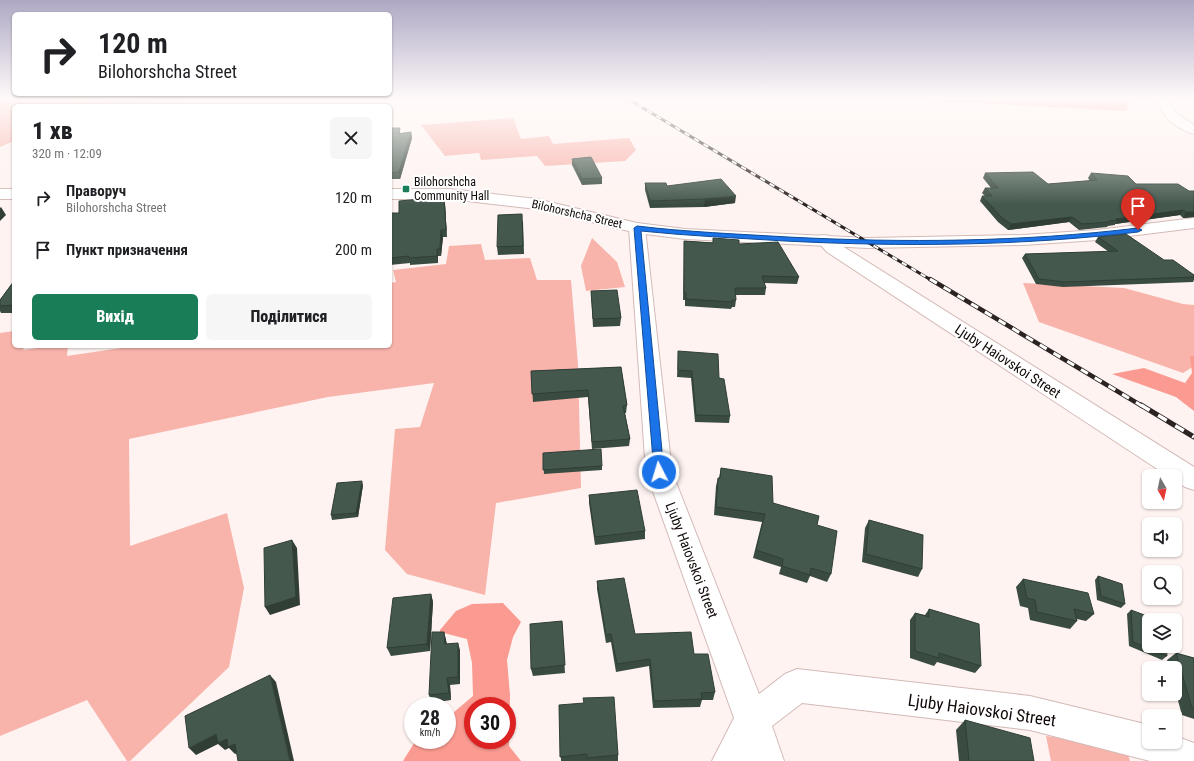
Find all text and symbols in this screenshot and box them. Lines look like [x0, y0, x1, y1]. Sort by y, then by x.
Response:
text: 120 m [98, 27, 168, 60]
icon: right [32, 28, 84, 80]
text: Bilohorshcha Street [98, 61, 237, 82]
text: 1 хв [32, 117, 73, 145]
button: close [330, 117, 372, 159]
text: 320 m · 12:09 [32, 146, 102, 161]
place label: Bilohorshcha Community Hall [414, 175, 489, 203]
text: Праворуч [66, 182, 126, 200]
marker: Bilohorshcha Community Hall [401, 184, 411, 194]
icon: right [32, 187, 54, 209]
text: 120 m [335, 189, 372, 207]
pin [1121, 189, 1155, 230]
icon: arrive [1127, 195, 1149, 217]
street label: Bilohorshcha Street [530, 197, 624, 231]
text: Bilohorshcha Street [66, 200, 167, 215]
icon: arrive [32, 239, 54, 261]
text: Пункт призначення [66, 241, 188, 259]
text: 200 m [335, 241, 372, 259]
button: Вихід [32, 294, 198, 340]
button: Поділитися [206, 294, 372, 340]
street label: Ljuby Haiovskoi Street [952, 321, 1064, 401]
position arrow [638, 451, 680, 493]
north arrow [1142, 469, 1182, 509]
map controls [1142, 469, 1182, 749]
street label: Ljuby Haiovskoi Street [663, 500, 721, 620]
button: sound [1142, 517, 1182, 557]
button: search [1142, 565, 1182, 605]
button: layers [1142, 613, 1182, 653]
button: + [1142, 661, 1182, 701]
street label: Ljuby Haiovskoi Street [907, 690, 1057, 730]
speed limit sign: 30 [464, 697, 516, 749]
text: 28 [420, 706, 440, 730]
button: − [1142, 709, 1182, 749]
text: km/h [420, 727, 440, 738]

